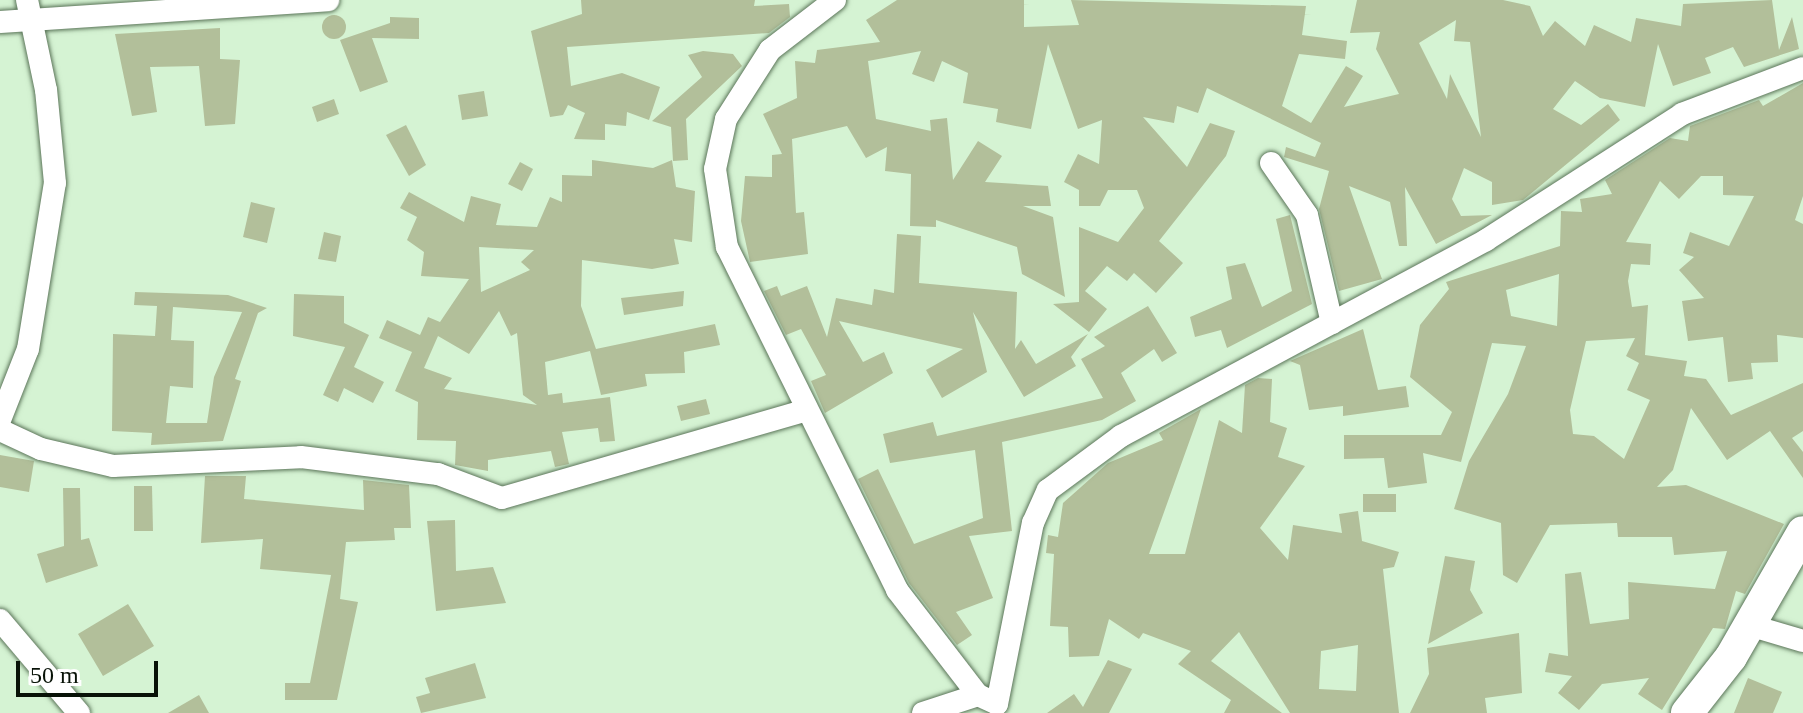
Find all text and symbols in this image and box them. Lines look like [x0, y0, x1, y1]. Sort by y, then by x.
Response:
scale bar [20, 645, 162, 695]
text: 50 m [30, 662, 79, 688]

